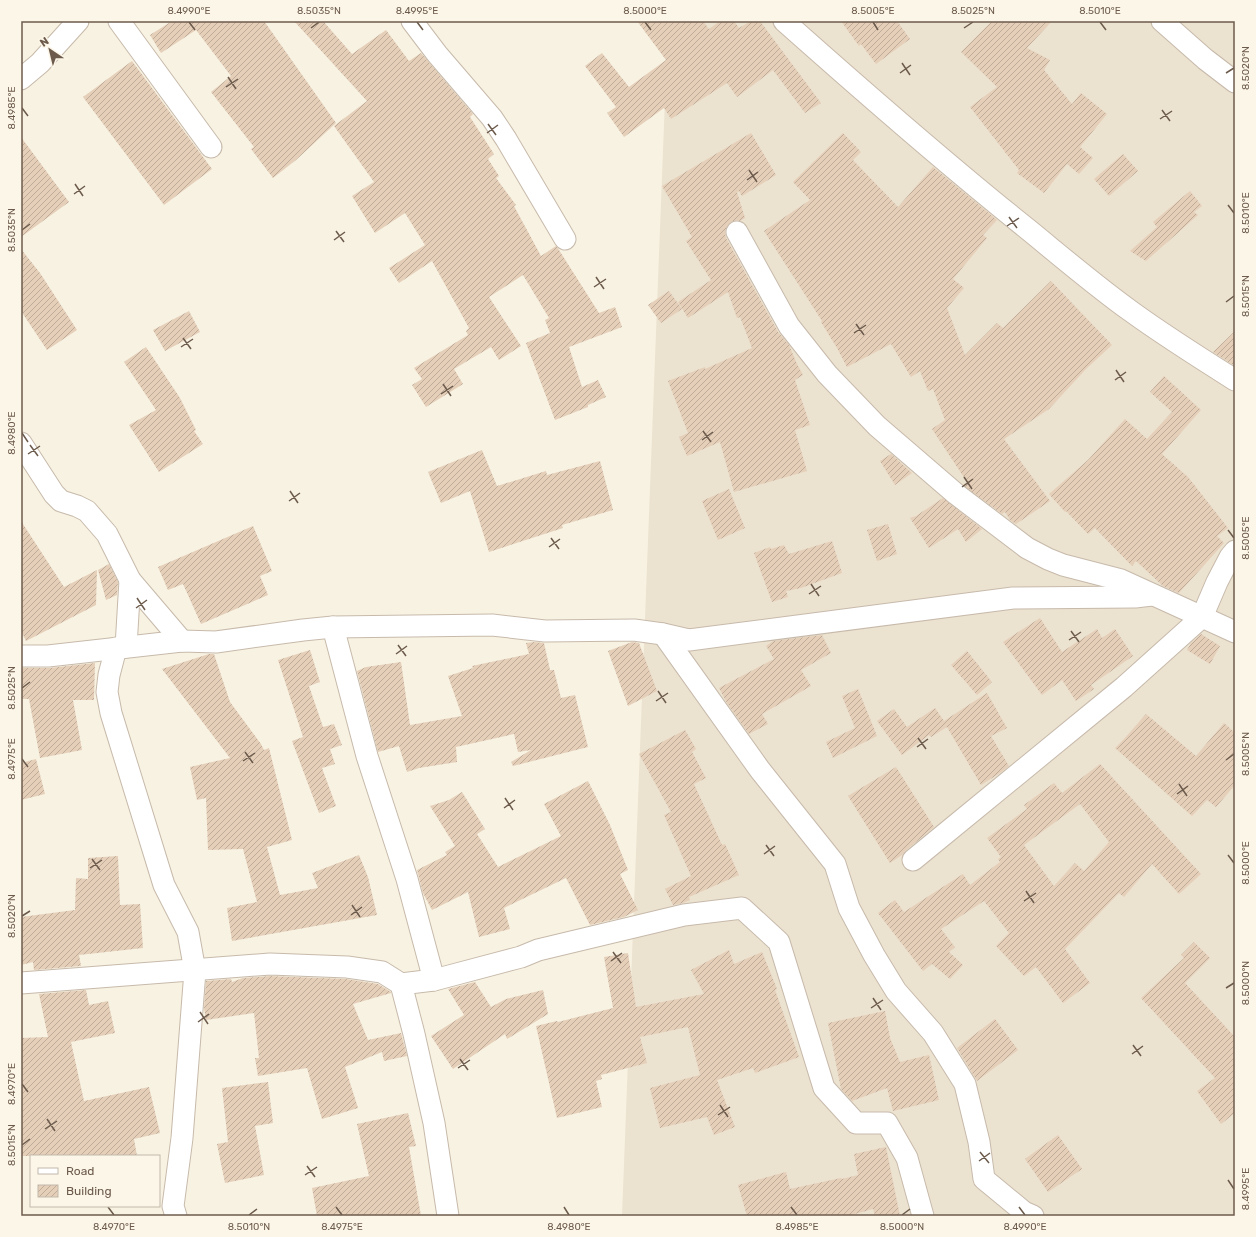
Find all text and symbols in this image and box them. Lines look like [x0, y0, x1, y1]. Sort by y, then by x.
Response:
text: 8.4990°E [168, 5, 210, 17]
text: 8.5035°N [297, 5, 341, 17]
text: 8.4995°E [396, 5, 438, 17]
text: 8.5000°E [623, 5, 667, 17]
text: 8.5005°E [851, 5, 895, 17]
text: 8.5025°N [951, 5, 995, 17]
text: 8.5010°E [1079, 5, 1121, 17]
north arrow [30, 30, 70, 70]
text: N [38, 35, 52, 50]
text: 8.5020°N [1240, 46, 1252, 90]
text: 8.4985°E [6, 87, 18, 129]
text: 8.5010°E [1240, 192, 1252, 234]
text: 8.5035°N [6, 208, 18, 252]
text: 8.5015°N [1240, 275, 1252, 317]
text: 8.4980°E [6, 411, 18, 455]
text: 8.5005°E [1240, 516, 1252, 560]
text: 8.5025°N [6, 666, 18, 710]
text: 8.5005°N [1240, 732, 1252, 776]
text: 8.4975°E [6, 738, 18, 780]
text: 8.5000°E [1240, 841, 1252, 885]
text: 8.5020°N [6, 894, 18, 938]
text: 8.5000°N [1240, 961, 1252, 1005]
text: 8.4970°E [6, 1063, 18, 1105]
text: 8.5015°N [6, 1124, 18, 1166]
legend [30, 1155, 160, 1207]
text: Road [66, 1164, 94, 1178]
text: 8.4995°E [1240, 1168, 1252, 1210]
text: Building [66, 1184, 112, 1198]
text: 8.4970°E [93, 1221, 135, 1233]
text: 8.5010°N [228, 1221, 270, 1233]
text: 8.4975°E [321, 1221, 363, 1233]
text: 8.4980°E [547, 1221, 591, 1233]
text: 8.4985°E [776, 1221, 818, 1233]
text: 8.5000°N [880, 1221, 924, 1233]
text: 8.4990°E [1004, 1221, 1046, 1233]

